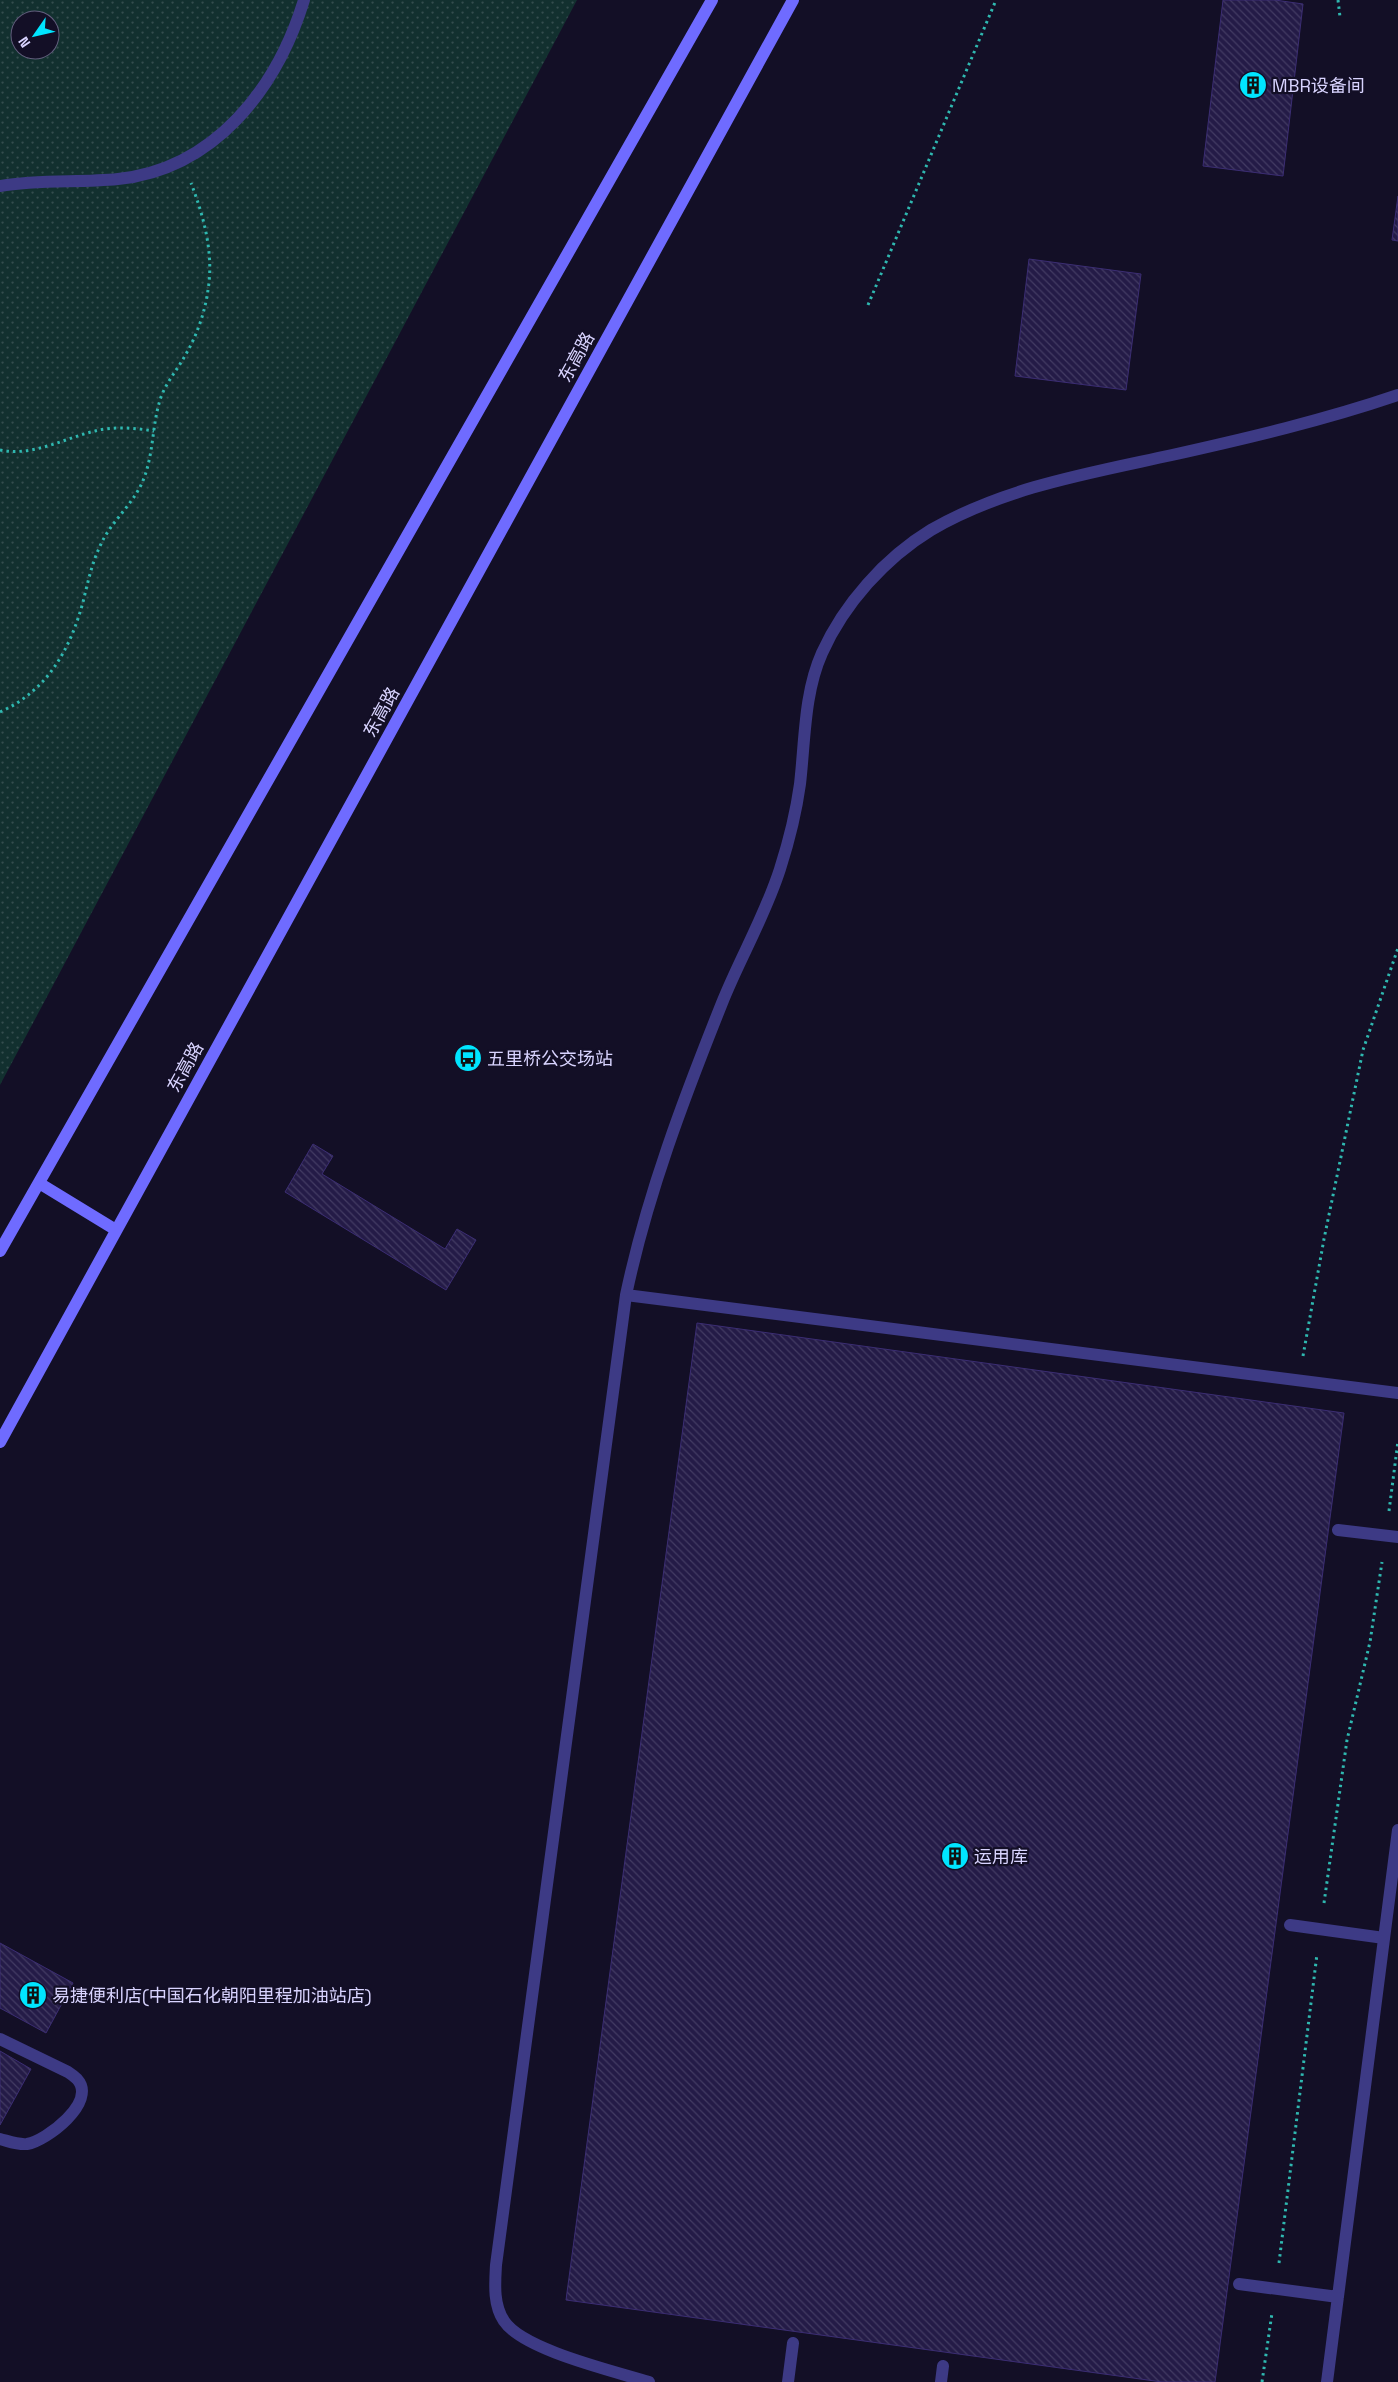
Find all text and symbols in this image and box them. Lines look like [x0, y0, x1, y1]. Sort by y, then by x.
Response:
north arrow [10, 10, 60, 60]
text: N [14, 33, 34, 51]
building icon: MBR设备间 [1238, 70, 1268, 100]
place label: MBR设备间 [1272, 74, 1365, 97]
street label: 东高路 [553, 328, 599, 386]
street label: 东高路 [358, 683, 404, 741]
street label: 东高路 [162, 1038, 208, 1096]
bus stop icon: 五里桥公交场站 [453, 1043, 483, 1073]
place label: 五里桥公交场站 [487, 1047, 613, 1070]
building icon: 运用库 [940, 1841, 970, 1871]
place label: 运用库 [974, 1845, 1028, 1868]
building icon: 易捷便利店(中国石化朝阳里程加油站店) [18, 1980, 48, 2010]
place label: 易捷便利店(中国石化朝阳里程加油站店) [52, 1984, 372, 2007]

